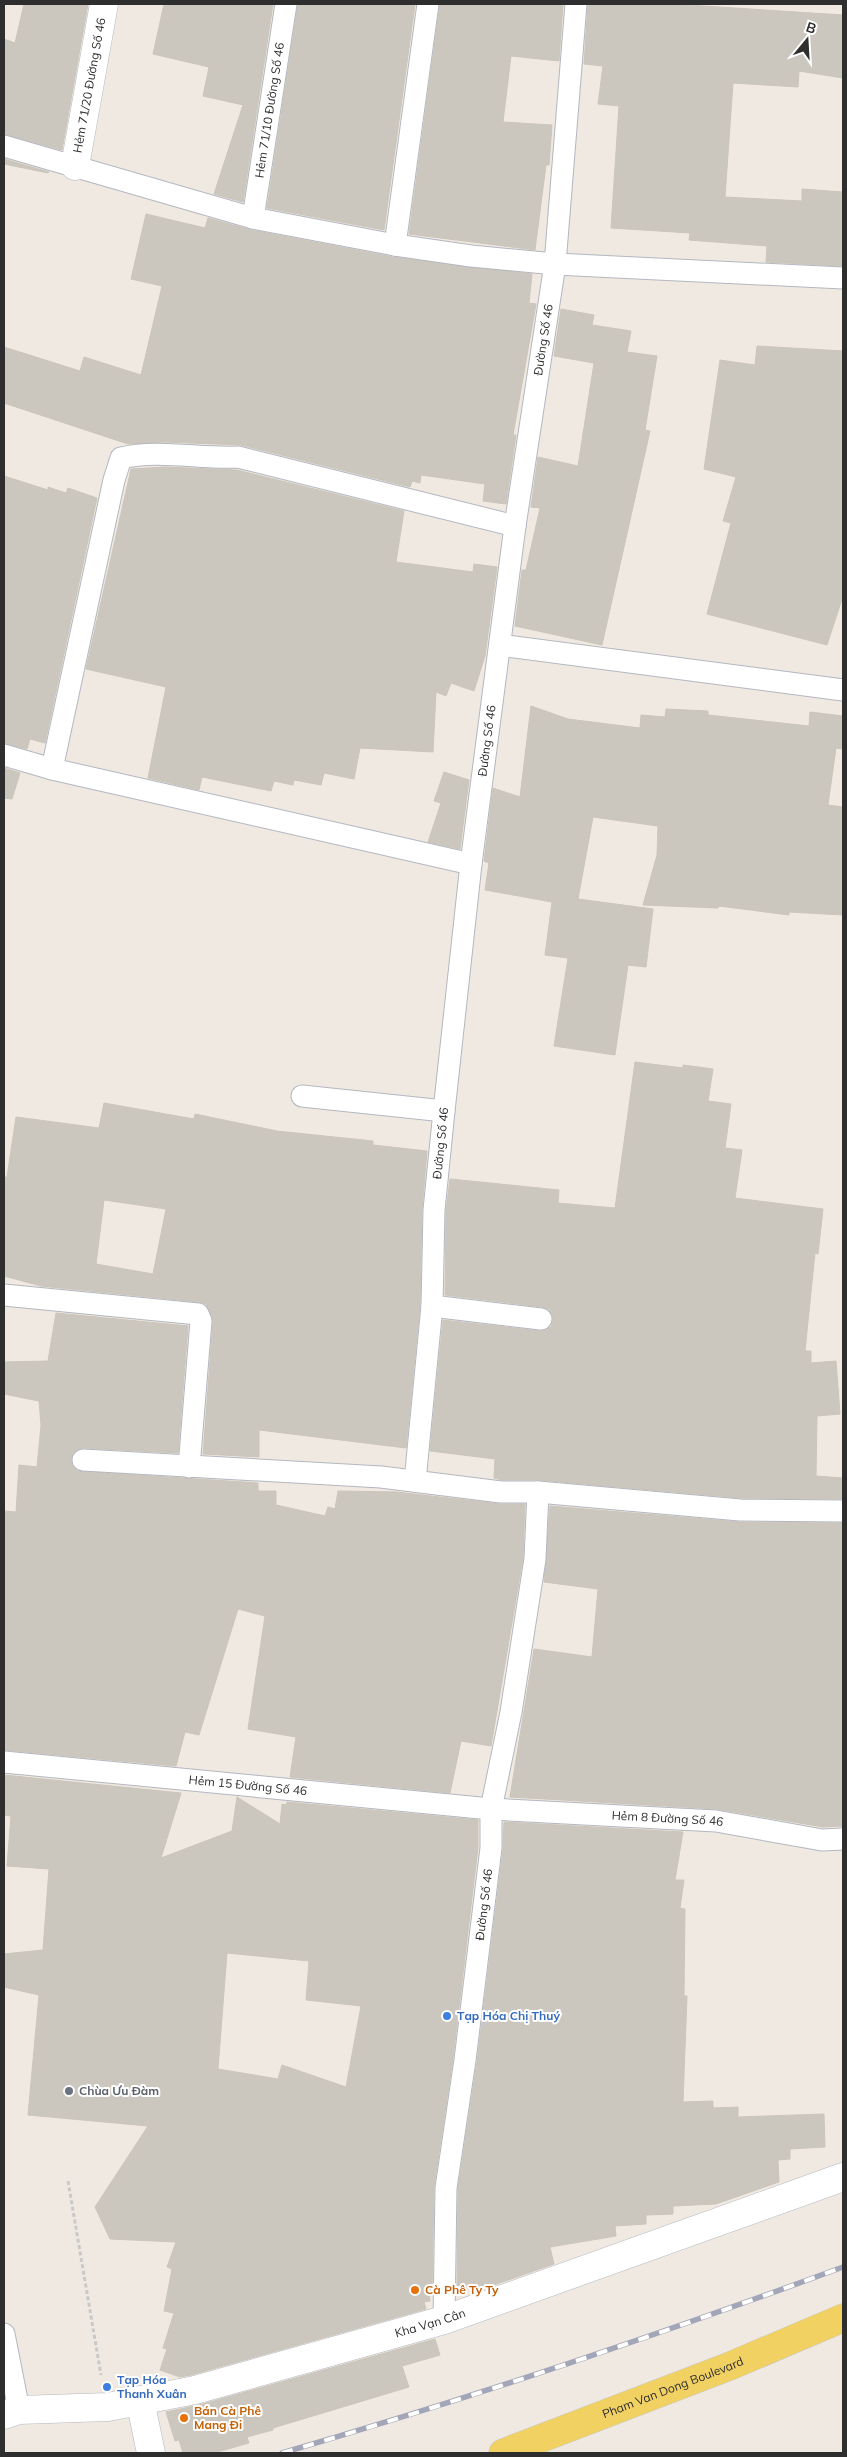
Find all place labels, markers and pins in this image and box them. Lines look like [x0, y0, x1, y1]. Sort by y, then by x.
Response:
place label: Tạp Hóa Chị Thuý [457, 2008, 560, 2023]
marker: Tạp Hóa Chị Thuý [441, 2010, 453, 2022]
place label: Chùa Ưu Đàm [79, 2083, 159, 2098]
marker: Chùa Ưu Đàm [63, 2085, 75, 2097]
place label: Cà Phê Ty Ty [425, 2282, 499, 2297]
marker: Cà Phê Ty Ty [409, 2284, 421, 2296]
place label: Tạp Hóa Thanh Xuân [117, 2372, 187, 2401]
marker: Tạp Hóa Thanh Xuân [101, 2381, 113, 2393]
place label: Bán Cà Phê Mang Đi [194, 2403, 261, 2432]
marker: Bán Cà Phê Mang Đi [178, 2412, 190, 2424]

